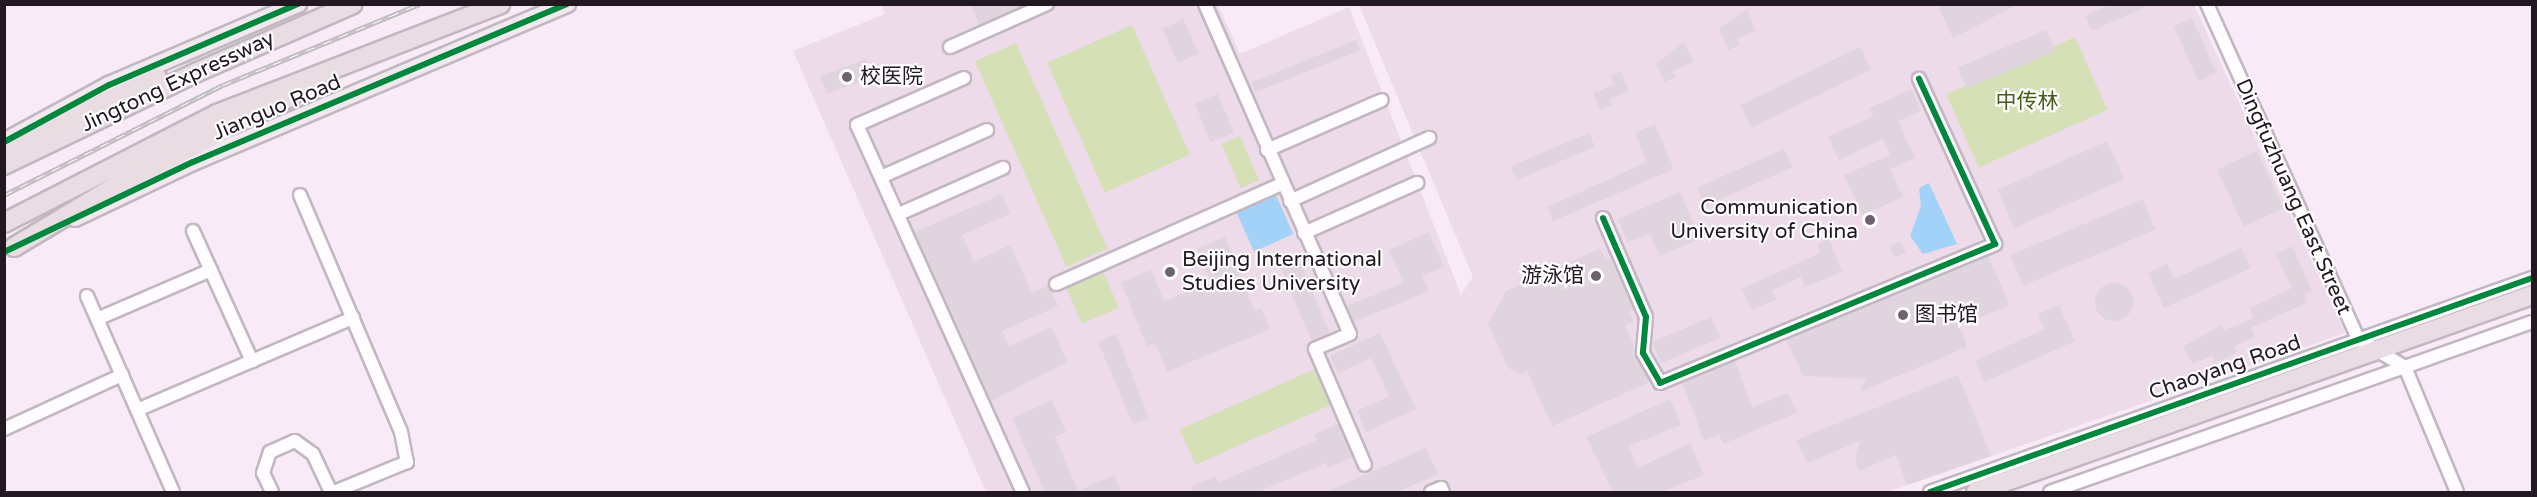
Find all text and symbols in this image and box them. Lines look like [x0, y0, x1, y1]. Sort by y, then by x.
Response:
street label: Jingtong Expressway [77, 26, 279, 138]
place label: 校医院 [860, 64, 923, 90]
marker: 校医院 [838, 68, 856, 86]
street label: Jianguo Road [209, 70, 345, 146]
street label: Dingfuzhuang East Street [2230, 75, 2356, 319]
park label: 中传林 [1996, 89, 2058, 115]
place label: Communication University of China [1670, 195, 1858, 245]
marker: Communication University of China [1863, 213, 1877, 227]
place label: Beijing International Studies University [1182, 247, 1382, 297]
place label: 游泳馆 [1521, 263, 1584, 289]
marker: Beijing International Studies University [1163, 265, 1177, 279]
marker: 游泳馆 [1589, 269, 1603, 283]
place label: 图书馆 [1915, 302, 1978, 328]
marker: 图书馆 [1896, 308, 1910, 322]
street label: Chaoyang Road [2146, 330, 2304, 406]

